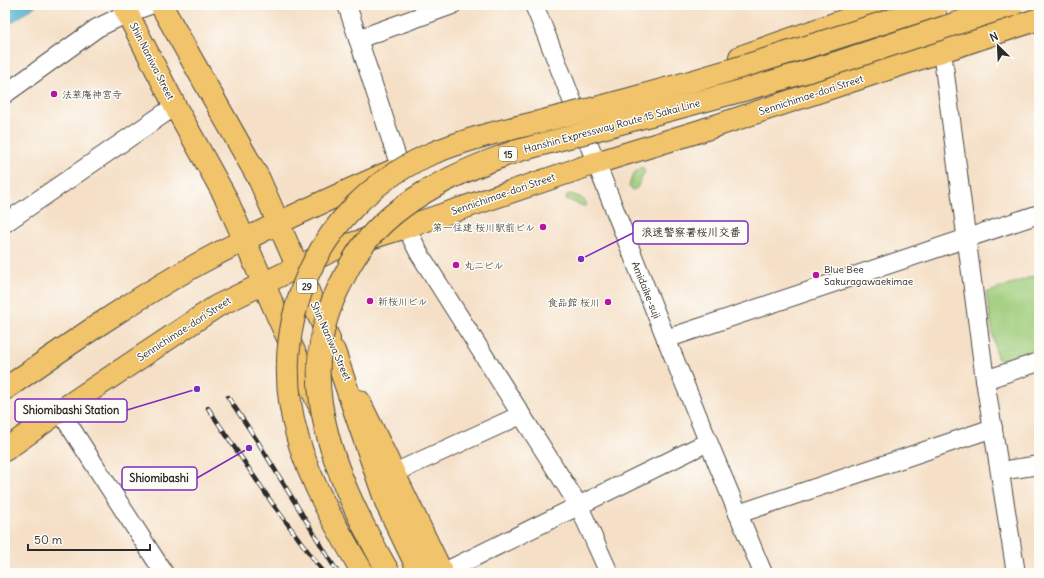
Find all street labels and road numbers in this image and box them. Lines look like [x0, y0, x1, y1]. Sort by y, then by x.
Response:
street label: Shin Naniwa Street [127, 20, 177, 102]
street label: Sennichimae-dori Street [757, 72, 865, 118]
street label: Hanshin Expressway Route 15 Sakai Line [522, 96, 702, 156]
road number: 15 [499, 147, 517, 161]
street label: Sennichimae-dori Street [449, 170, 557, 218]
street label: Amidaike-suji [629, 259, 663, 321]
road number: 29 [297, 279, 317, 293]
street label: Sennichimae-dori Street [135, 294, 234, 364]
street label: Shin Naniwa Street [308, 300, 354, 383]

